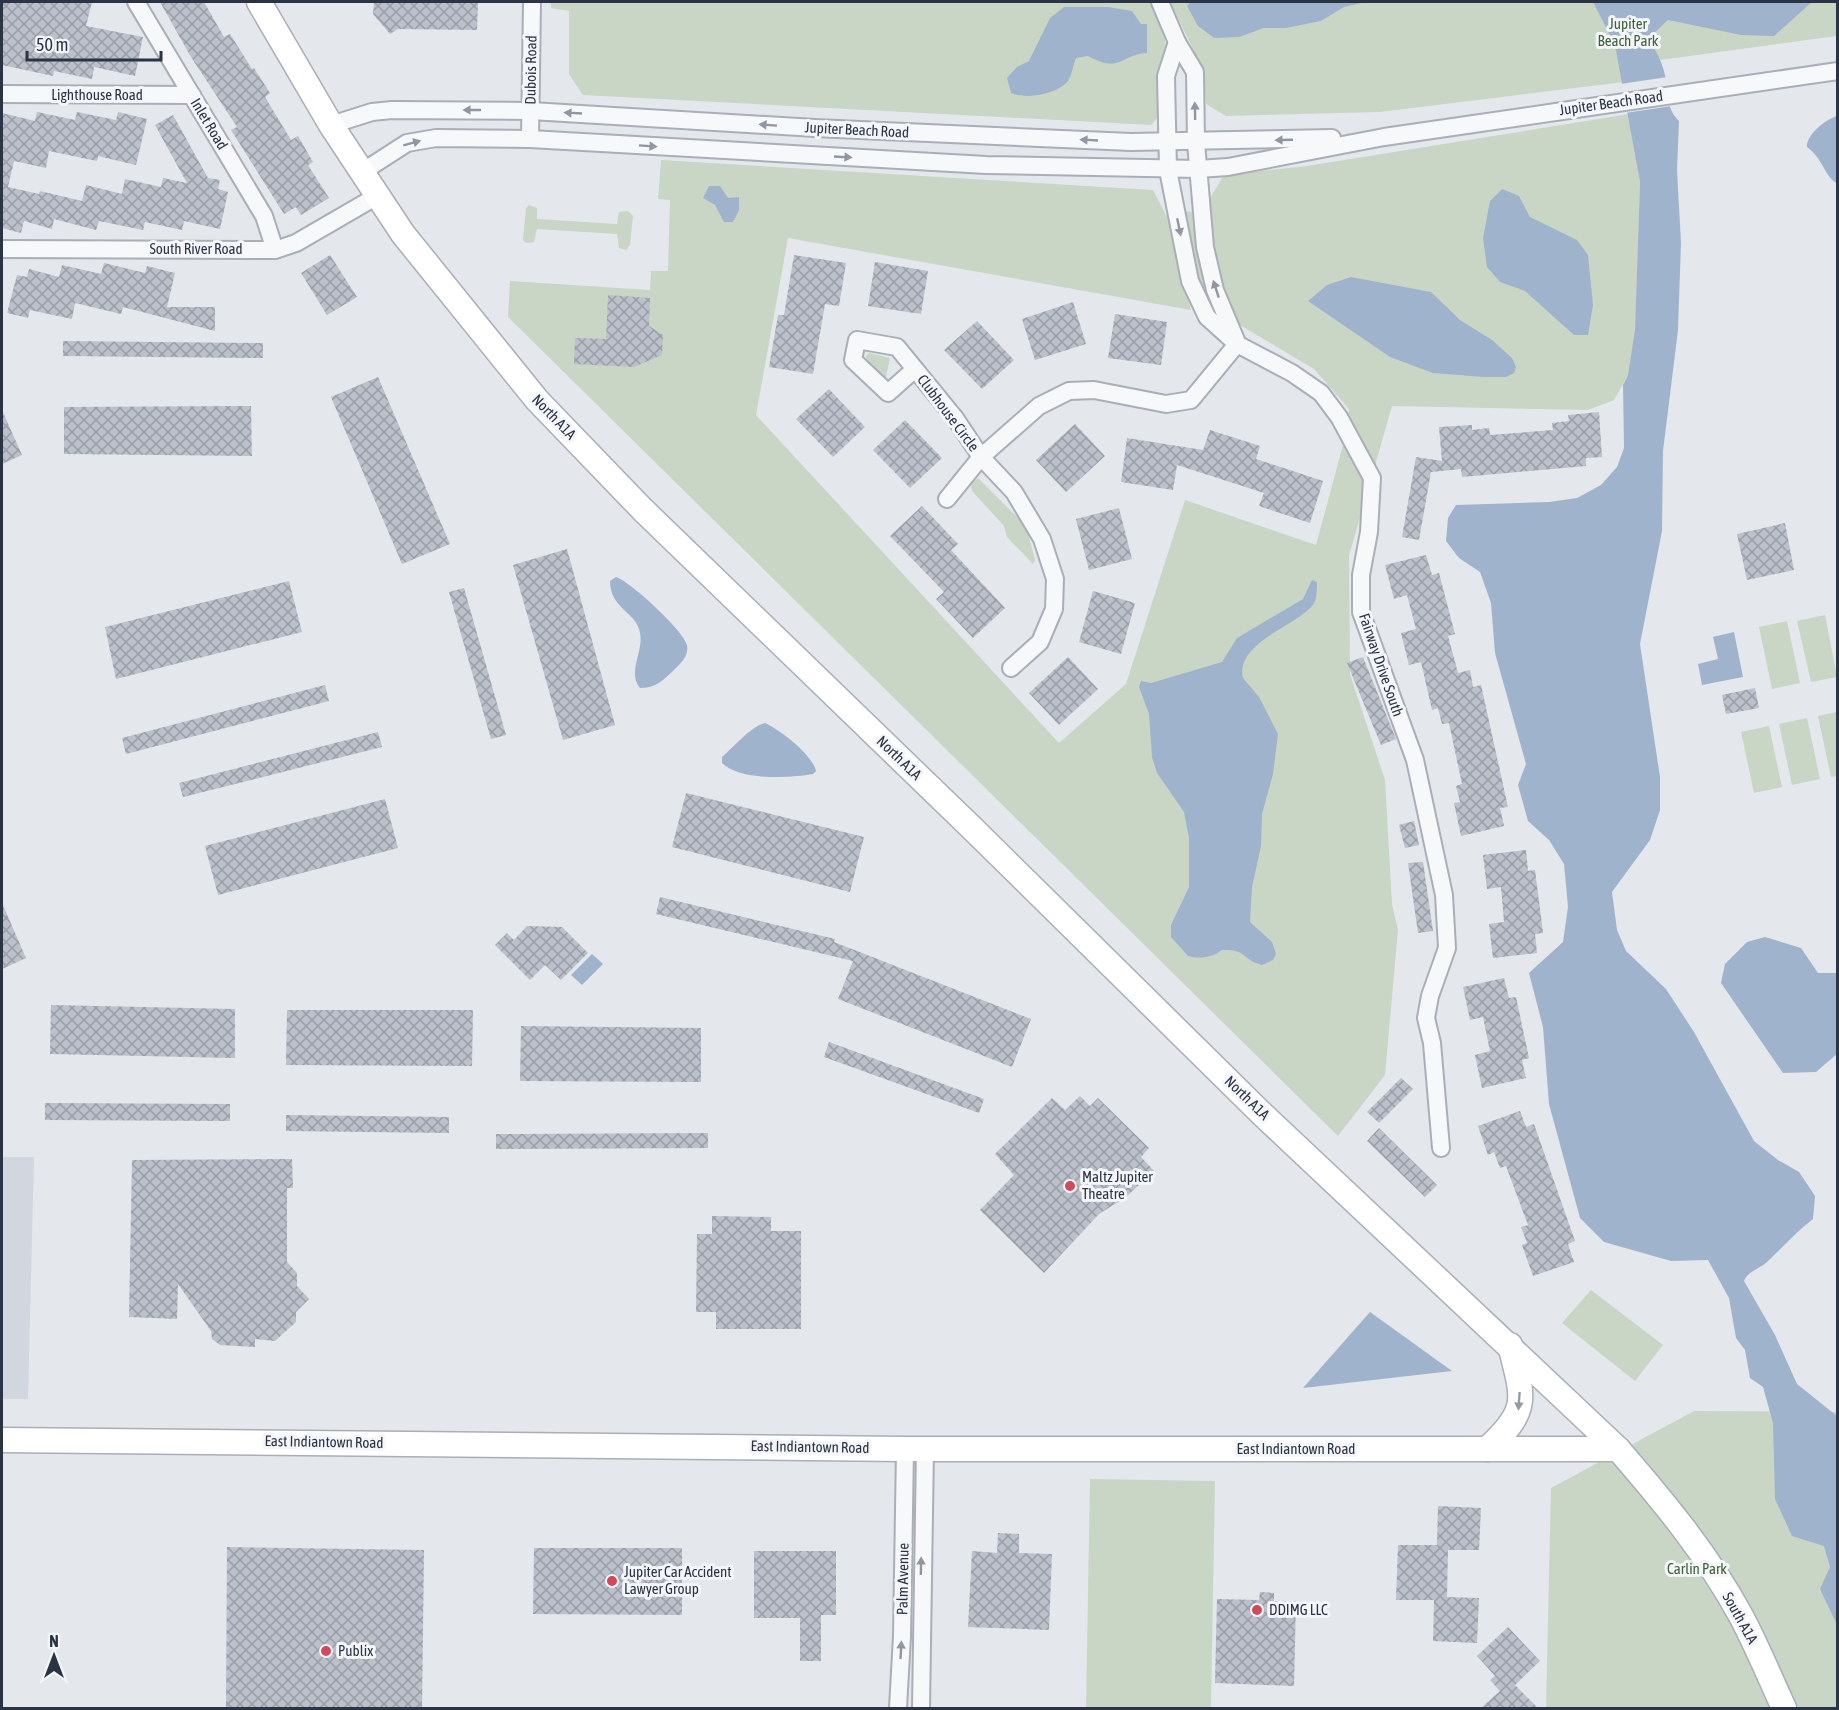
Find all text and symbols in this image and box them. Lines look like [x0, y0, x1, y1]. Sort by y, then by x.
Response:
park label: Jupiter Beach Park [1598, 15, 1659, 49]
scale bar [27, 24, 160, 62]
text: 50 m [36, 34, 68, 55]
street label: Dubois Road [521, 35, 540, 105]
street label: Lighthouse Road [51, 86, 143, 103]
street label: Jupiter Beach Road [1558, 87, 1664, 118]
street label: Inlet Road [188, 95, 231, 152]
one-way arrow [1190, 102, 1200, 121]
one-way arrow [463, 105, 482, 115]
one-way arrow [564, 108, 583, 118]
street label: Jupiter Beach Road [804, 118, 910, 141]
one-way arrow [759, 120, 778, 129]
one-way arrow [1274, 135, 1293, 145]
one-way arrow [1079, 136, 1098, 145]
one-way arrow [403, 138, 421, 147]
one-way arrow [639, 142, 658, 151]
one-way arrow [833, 153, 852, 162]
one-way arrow [1175, 218, 1185, 236]
street label: South River Road [149, 240, 243, 257]
one-way arrow [1211, 280, 1220, 298]
street label: Clubhouse Circle [914, 371, 983, 455]
street label: North A1A [529, 391, 580, 443]
street label: Fairway Drive South [1356, 611, 1407, 719]
street label: North A1A [873, 732, 926, 784]
street label: North A1A [1221, 1072, 1274, 1124]
place label: Maltz Jupiter Theatre [1082, 1168, 1153, 1202]
marker: Maltz Jupiter Theatre [1063, 1179, 1077, 1193]
one-way arrow [1515, 1392, 1524, 1411]
street label: East Indiantown Road [264, 1432, 384, 1451]
street label: East Indiantown Road [750, 1437, 870, 1456]
street label: East Indiantown Road [1237, 1440, 1355, 1457]
street label: Palm Avenue [893, 1542, 912, 1615]
one-way arrow [917, 1557, 926, 1576]
park label: Carlin Park [1667, 1560, 1727, 1577]
place label: Jupiter Car Accident Lawyer Group [624, 1563, 732, 1597]
marker: Jupiter Car Accident Lawyer Group [605, 1574, 619, 1588]
street label: South A1A [1719, 1589, 1762, 1647]
place label: DDIMG LLC [1269, 1601, 1328, 1618]
marker: DDIMG LLC [1250, 1603, 1264, 1617]
north arrow [24, 1626, 84, 1686]
text: N [49, 1632, 59, 1650]
one-way arrow [897, 1641, 906, 1660]
place label: Publix [338, 1642, 373, 1659]
marker: Publix [319, 1644, 333, 1658]

